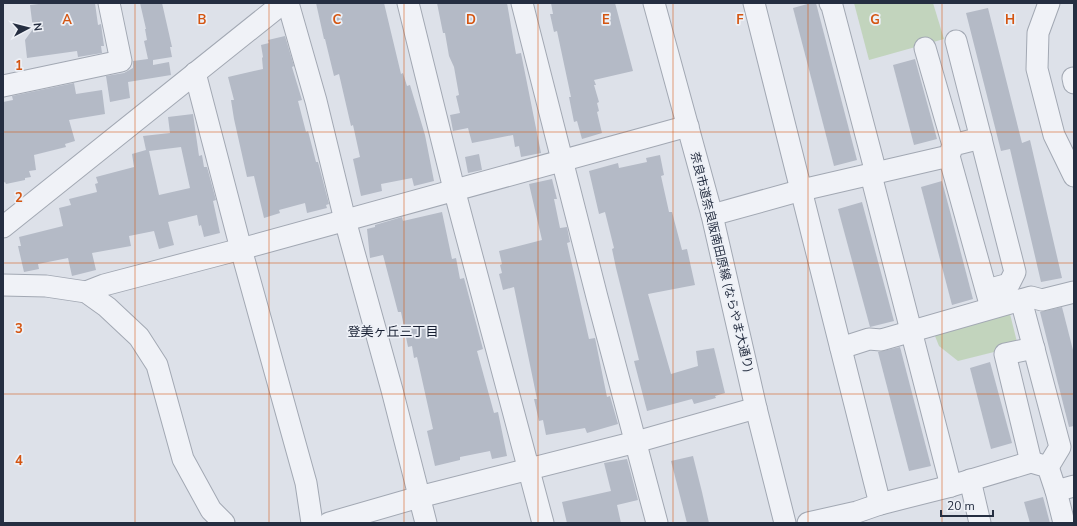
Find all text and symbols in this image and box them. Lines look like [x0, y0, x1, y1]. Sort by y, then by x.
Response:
north arrow [8, 8, 48, 48]
text: A [62, 11, 72, 29]
text: B [198, 11, 207, 29]
text: C [333, 11, 342, 29]
text: D [466, 11, 476, 29]
text: E [602, 11, 610, 29]
text: F [736, 11, 744, 29]
text: G [870, 11, 880, 29]
text: H [1005, 11, 1015, 29]
text: N [29, 22, 45, 32]
text: 1 [15, 57, 23, 75]
street label: 奈良市道奈良阪南田原線 (ならやま大通り) [687, 150, 757, 374]
text: 2 [15, 189, 23, 207]
text: 3 [15, 320, 23, 338]
district label: 登美ヶ丘三丁目 [347, 323, 439, 341]
text: 4 [15, 452, 23, 470]
scale bar [941, 492, 993, 518]
text: 20 m [947, 498, 975, 514]

